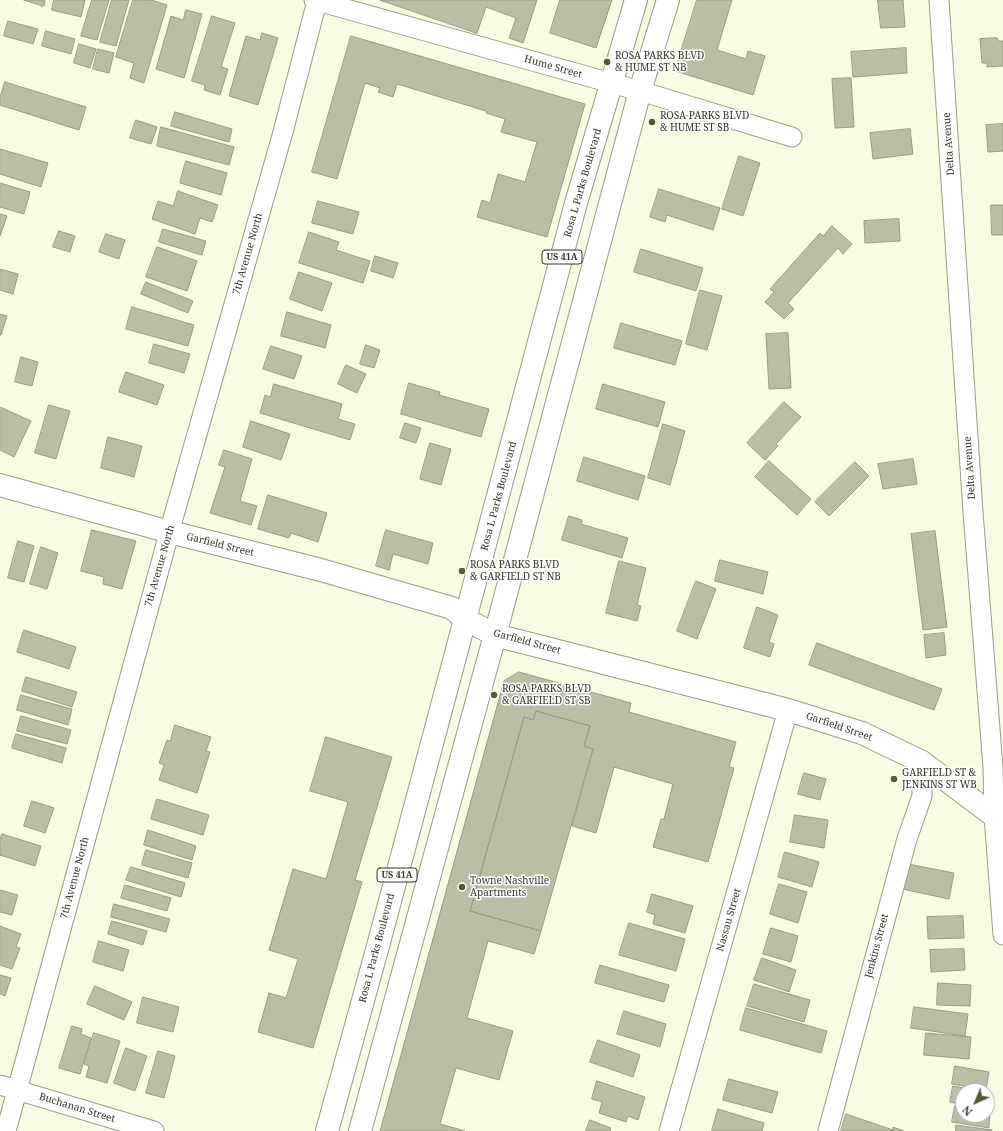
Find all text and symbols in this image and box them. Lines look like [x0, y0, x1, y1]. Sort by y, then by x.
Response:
place label: ROSA PARKS BLVD & HUME ST NB [615, 50, 704, 74]
street label: Hume Street [523, 53, 583, 81]
marker: ROSA PARKS BLVD & HUME ST NB [602, 57, 612, 67]
place label: ROSA PARKS BLVD & HUME ST SB [660, 110, 749, 134]
street label: Delta Avenue [941, 112, 957, 176]
marker: ROSA PARKS BLVD & HUME ST SB [647, 117, 657, 127]
street label: Rosa L Parks Boulevard [562, 127, 604, 239]
street label: 7th Avenue North [231, 212, 265, 296]
road number: US 41A [542, 250, 582, 264]
street label: Delta Avenue [962, 436, 978, 500]
street label: Rosa L Parks Boulevard [479, 440, 519, 552]
street label: 7th Avenue North [143, 524, 177, 608]
street label: Garfield Street [185, 531, 255, 559]
place label: ROSA PARKS BLVD & GARFIELD ST NB [470, 559, 561, 582]
marker: ROSA PARKS BLVD & GARFIELD ST NB [457, 566, 467, 576]
street label: Garfield Street [492, 627, 562, 657]
place label: ROSA PARKS BLVD & GARFIELD ST SB [502, 683, 591, 706]
marker: ROSA PARKS BLVD & GARFIELD ST SB [489, 690, 499, 700]
street label: Garfield Street [804, 710, 874, 744]
place label: GARFIELD ST & JENKINS ST WB [902, 767, 977, 790]
marker: GARFIELD ST & JENKINS ST WB [889, 774, 899, 784]
street label: 7th Avenue North [58, 836, 92, 920]
road number: US 41A [377, 868, 417, 882]
place label: Towne Nashville Apartments [470, 875, 549, 898]
marker: Towne Nashville Apartments [457, 882, 467, 892]
street label: Nassau Street [714, 887, 744, 953]
street label: Rosa L Parks Boulevard [357, 892, 397, 1004]
street label: Jenkins Street [863, 913, 891, 979]
north arrow [955, 1083, 995, 1123]
street label: Buchanan Street [38, 1091, 116, 1125]
text: N [959, 1103, 975, 1120]

